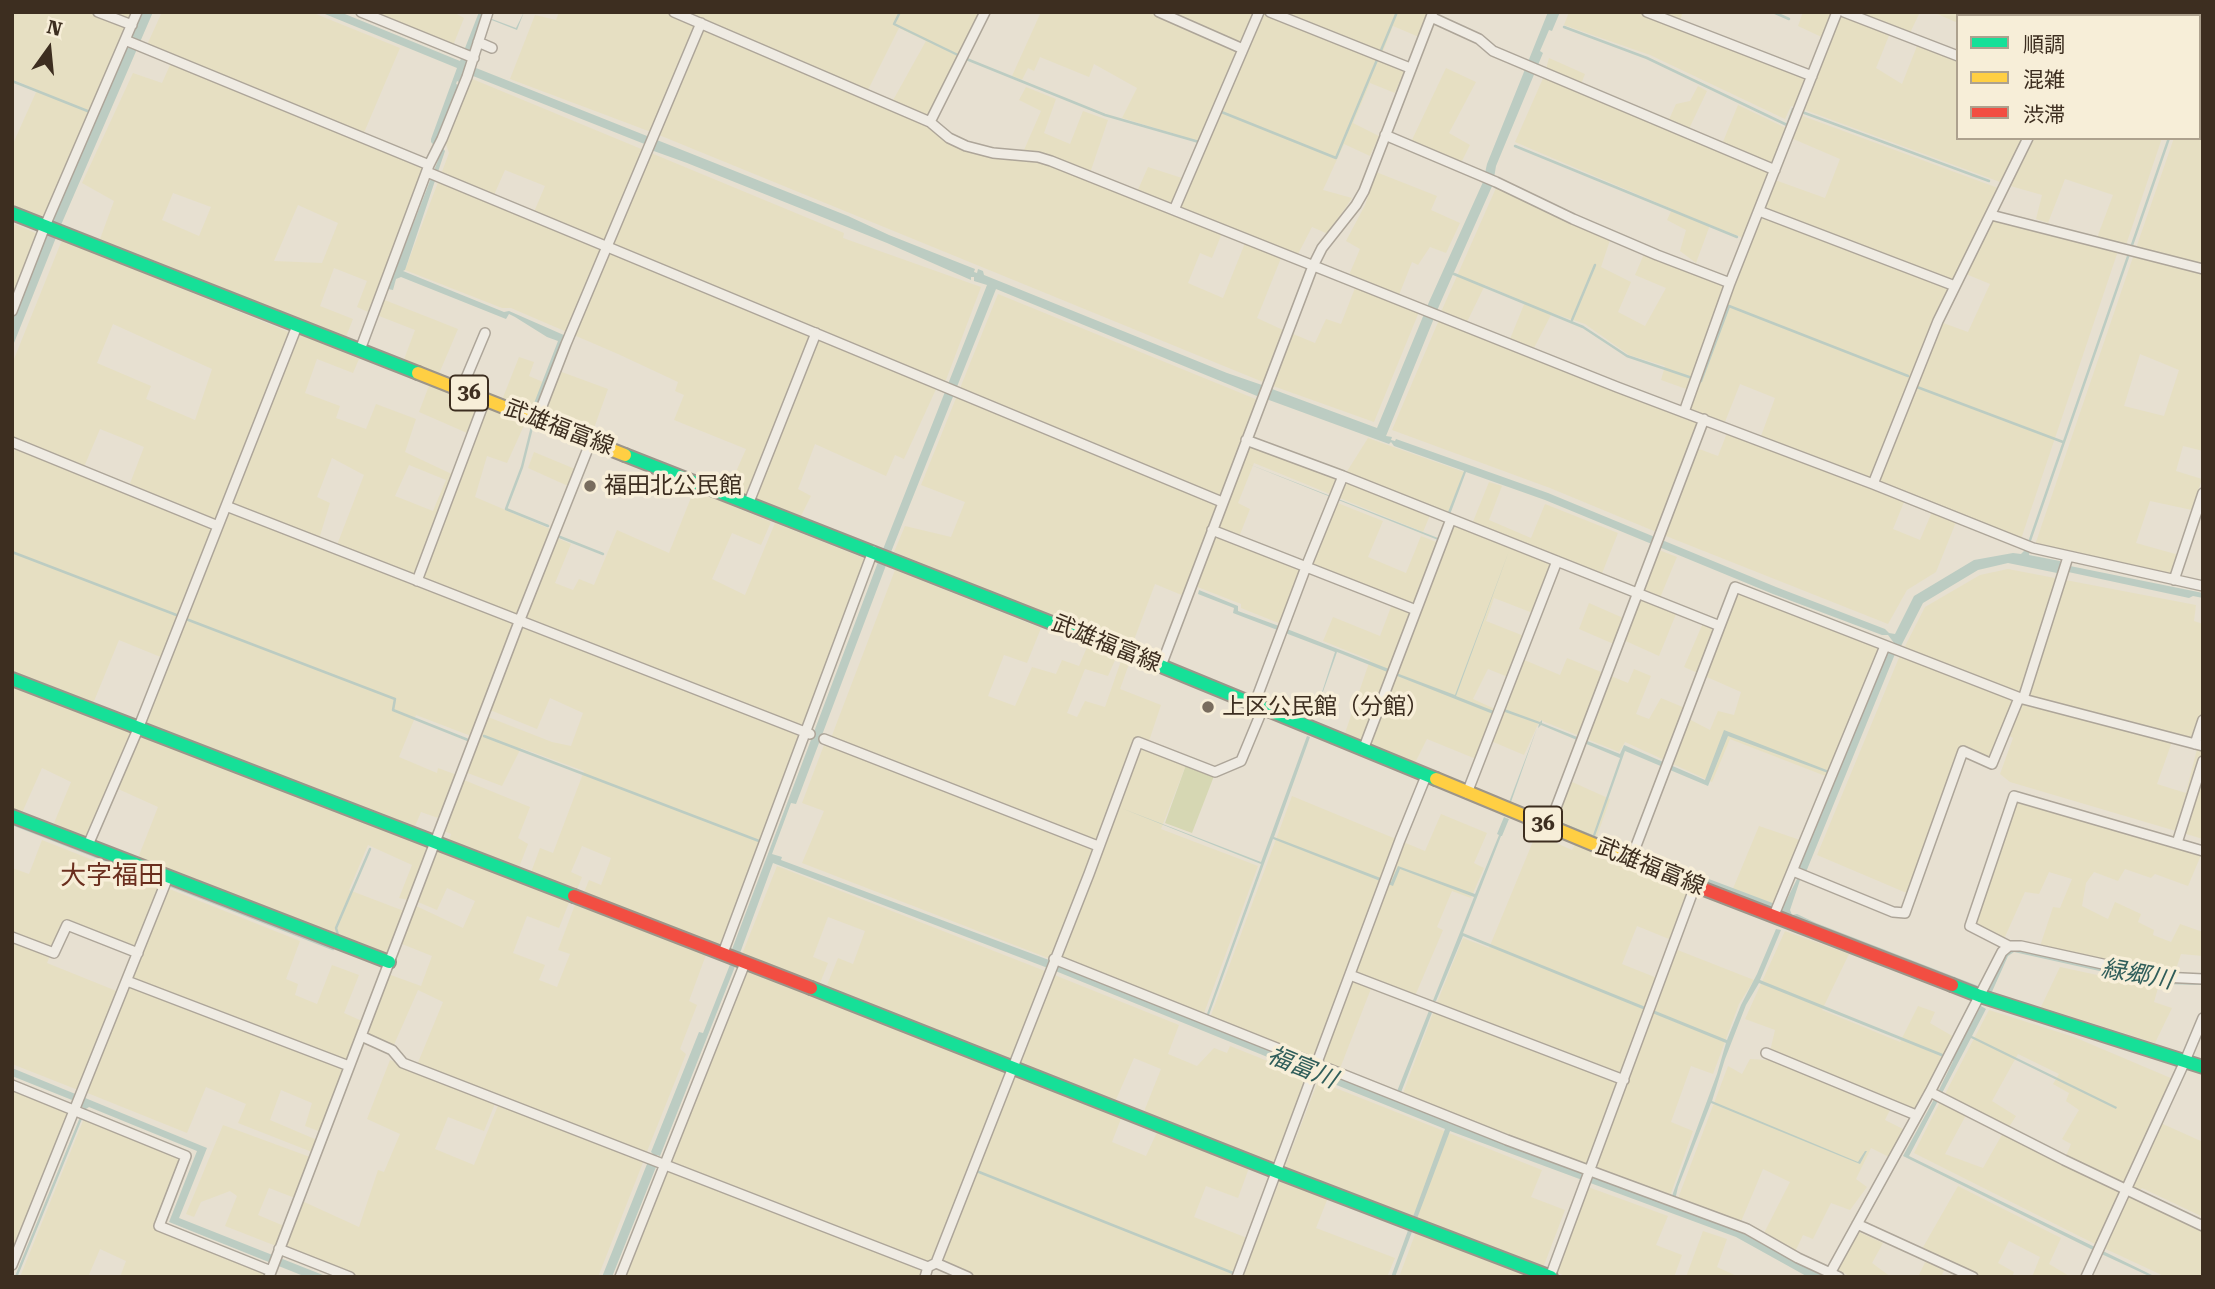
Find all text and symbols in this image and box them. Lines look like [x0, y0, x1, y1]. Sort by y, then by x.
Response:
north arrow [14, 14, 84, 84]
legend [1956, 14, 2201, 140]
text: N [45, 15, 65, 41]
text: 順調 [2023, 33, 2065, 57]
text: 混雑 [2023, 68, 2065, 92]
text: 渋滞 [2023, 103, 2065, 127]
road number: 36 [450, 376, 488, 410]
street label: 武雄福富線 [500, 395, 618, 461]
place label: 福田北公民館 [604, 472, 742, 500]
marker: 福田北公民館 [582, 478, 598, 494]
street label: 武雄福富線 [1048, 610, 1164, 678]
place label: 上区公民館（分館） [1222, 693, 1429, 721]
marker: 上区公民館（分館） [1200, 699, 1216, 715]
road number: 36 [1524, 806, 1562, 842]
street label: 武雄福富線 [1592, 833, 1708, 901]
district label: 大字福田 [60, 860, 164, 892]
water label: 緑郷川 [2099, 955, 2175, 995]
water label: 福富川 [1263, 1041, 1341, 1095]

